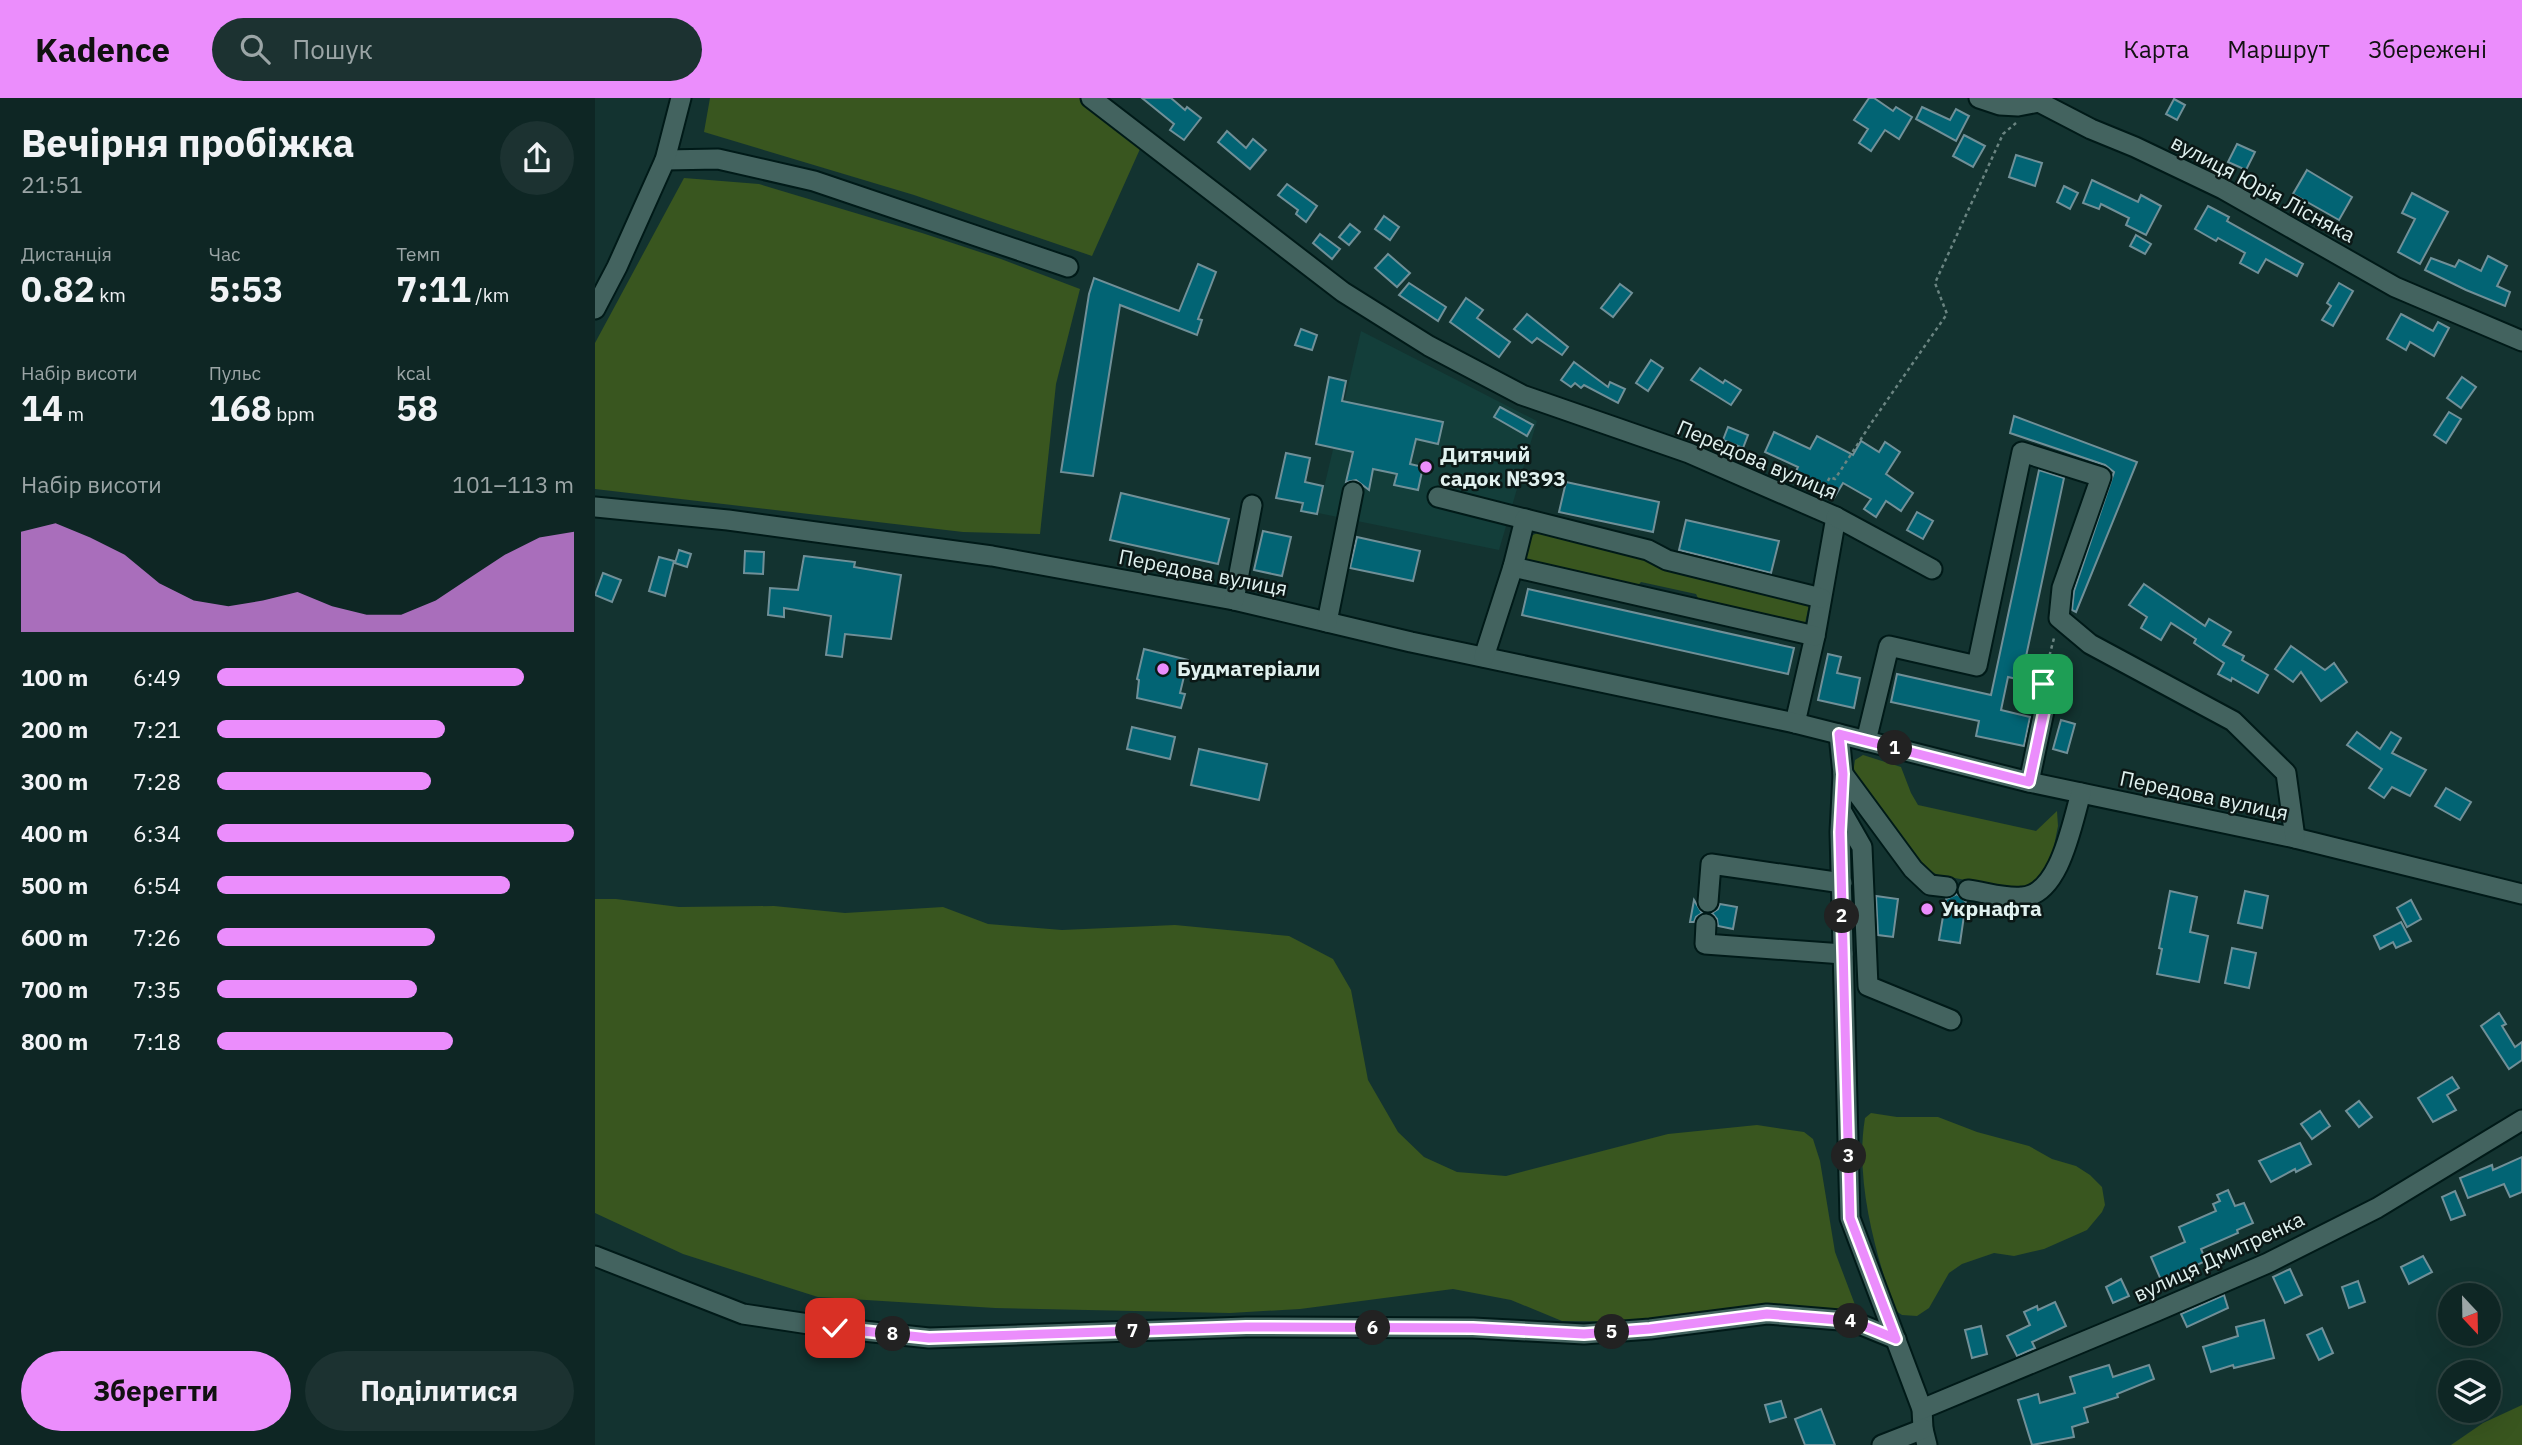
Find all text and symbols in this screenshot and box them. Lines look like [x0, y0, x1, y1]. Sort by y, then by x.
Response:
search box [212, 18, 702, 81]
text: Kadence [35, 28, 170, 71]
icon: search [236, 30, 274, 68]
text: Пошук [292, 32, 373, 66]
text: Карта [2123, 33, 2189, 65]
text: Маршрут [2227, 33, 2330, 65]
text: Збережені [2368, 33, 2487, 65]
text: Вечірня пробіжка [21, 118, 354, 167]
button: share [500, 121, 574, 195]
street label: вулиця Юрія Лісняка [2166, 128, 2360, 249]
text: 21:51 [21, 169, 83, 199]
text: Дистанція [21, 242, 112, 266]
text: Час [209, 242, 241, 266]
text: Темп [396, 242, 441, 266]
text: 0.82 [21, 266, 95, 312]
text: 5:53 [209, 266, 283, 312]
text: 7:11 [396, 266, 471, 312]
text: km [95, 283, 126, 307]
text: /km [471, 283, 509, 307]
text: Набір висоти [21, 361, 137, 385]
text: Пульс [209, 361, 261, 385]
text: kcal [396, 361, 431, 385]
text: 14 [21, 385, 63, 431]
text: 168 [209, 385, 272, 431]
text: 58 [396, 385, 438, 431]
text: m [63, 402, 84, 426]
text: bpm [272, 402, 315, 426]
street label: Передова вулиця [1673, 413, 1842, 505]
place label: Дитячий садок №393 [1440, 440, 1566, 492]
marker: Дитячий садок №393 [1418, 459, 1434, 475]
text: Набір висоти [21, 469, 162, 499]
text: 101–113 m [452, 469, 574, 499]
street label: Передова вулиця [1116, 542, 1290, 602]
place label: Будматеріали [1177, 654, 1320, 682]
pin [2013, 654, 2073, 714]
marker: Будматеріали [1155, 661, 1171, 677]
text: 100 m [21, 662, 88, 692]
text: 6:49 [133, 662, 181, 692]
icon: arrive [2024, 665, 2062, 703]
text: 200 m [21, 714, 88, 744]
text: 7:21 [133, 714, 181, 744]
pin: 1 [1877, 730, 1913, 766]
text: 1 [1889, 735, 1900, 759]
street label: Передова вулиця [2117, 763, 2291, 827]
text: 300 m [21, 766, 88, 796]
text: 7:28 [133, 766, 181, 796]
text: 400 m [21, 818, 88, 848]
text: 6:34 [133, 818, 181, 848]
text: 500 m [21, 870, 88, 900]
text: 6:54 [133, 870, 181, 900]
place label: Укрнафта [1941, 894, 2042, 922]
pin: 2 [1825, 898, 1859, 934]
marker: Укрнафта [1919, 901, 1935, 917]
text: 2 [1836, 903, 1847, 927]
text: 600 m [21, 922, 88, 952]
text: 7:26 [133, 922, 181, 952]
text: 700 m [21, 974, 88, 1004]
text: 7:35 [133, 974, 181, 1004]
text: 800 m [21, 1026, 88, 1056]
text: 7:18 [133, 1026, 181, 1056]
pin: 3 [1831, 1138, 1867, 1174]
text: 3 [1843, 1143, 1854, 1167]
street label: вулиця Дмитренка [2129, 1204, 2309, 1308]
north arrow [2438, 1283, 2501, 1346]
map controls [2438, 1283, 2501, 1423]
pin [805, 1298, 865, 1358]
pin: 4 [1833, 1304, 1869, 1338]
text: 4 [1845, 1308, 1856, 1332]
icon: check [816, 1309, 854, 1347]
pin: 6 [1355, 1310, 1391, 1346]
pin: 7 [1115, 1314, 1151, 1348]
pin: 5 [1595, 1314, 1629, 1350]
text: 6 [1367, 1315, 1378, 1339]
pin: 8 [875, 1316, 911, 1352]
text: 7 [1127, 1318, 1138, 1342]
text: 5 [1606, 1319, 1617, 1343]
text: 8 [887, 1321, 898, 1345]
button: Зберегти [21, 1351, 291, 1431]
button: Поділитися [305, 1351, 574, 1431]
button: layers [2438, 1360, 2501, 1423]

